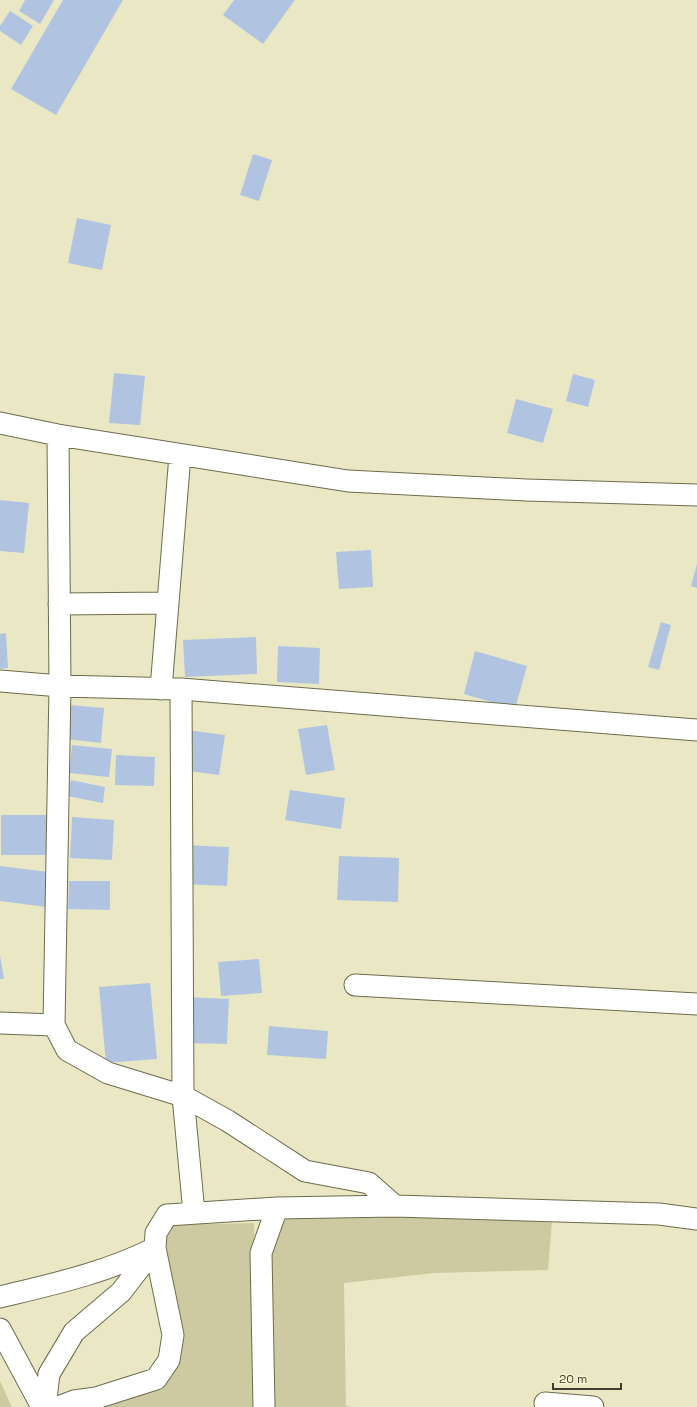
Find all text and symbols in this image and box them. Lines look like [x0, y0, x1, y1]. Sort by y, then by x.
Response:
scale bar [553, 1365, 621, 1391]
text: 20 m [559, 1371, 587, 1387]

